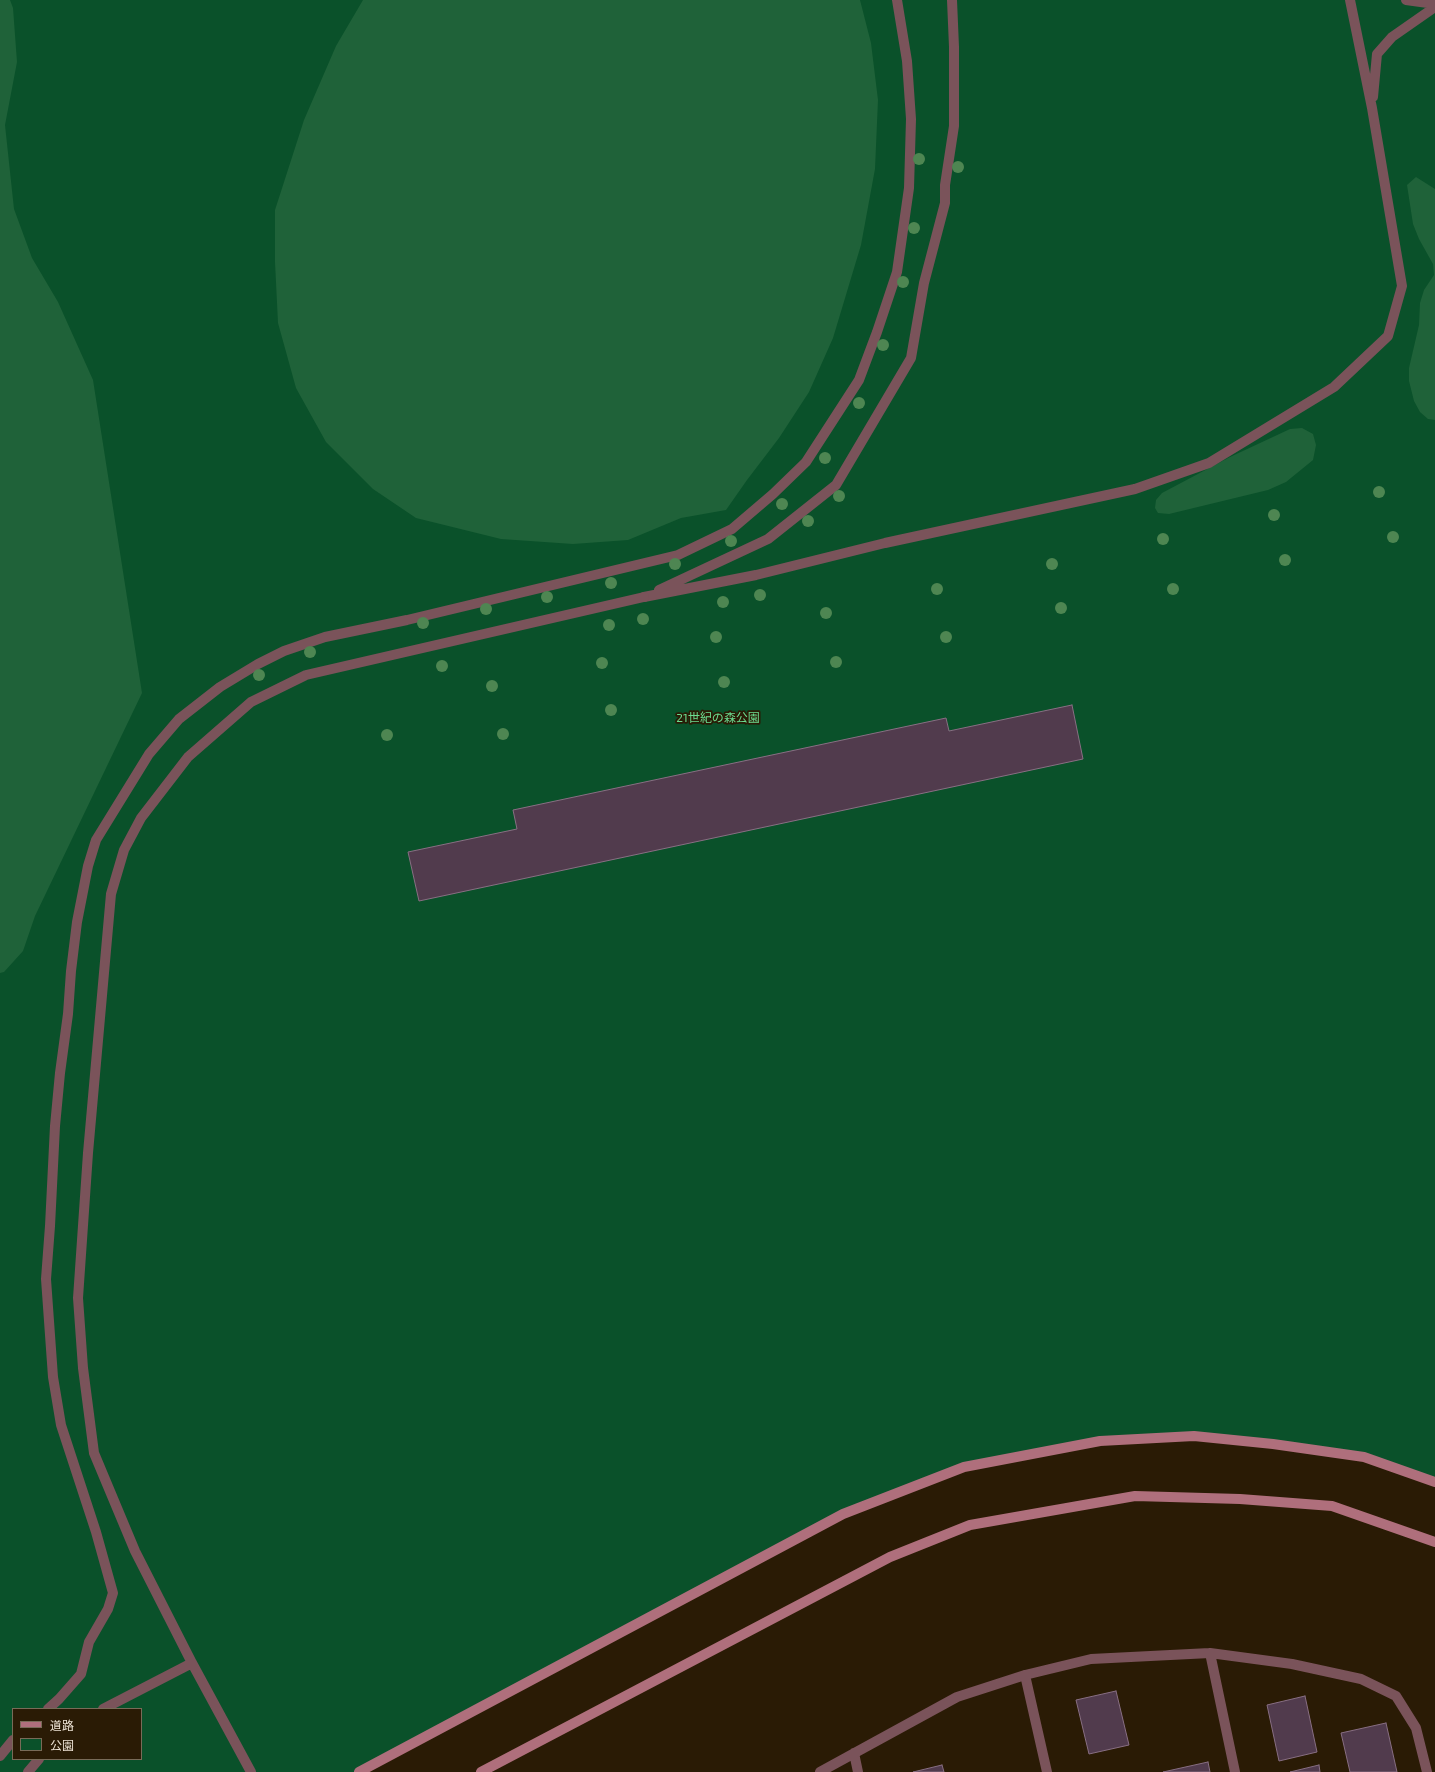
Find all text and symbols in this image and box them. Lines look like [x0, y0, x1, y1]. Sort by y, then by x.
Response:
park label: 21世紀の森公園 [676, 711, 760, 725]
legend [12, 1708, 142, 1760]
text: 道路 [50, 1718, 74, 1732]
text: 公園 [50, 1738, 74, 1752]

